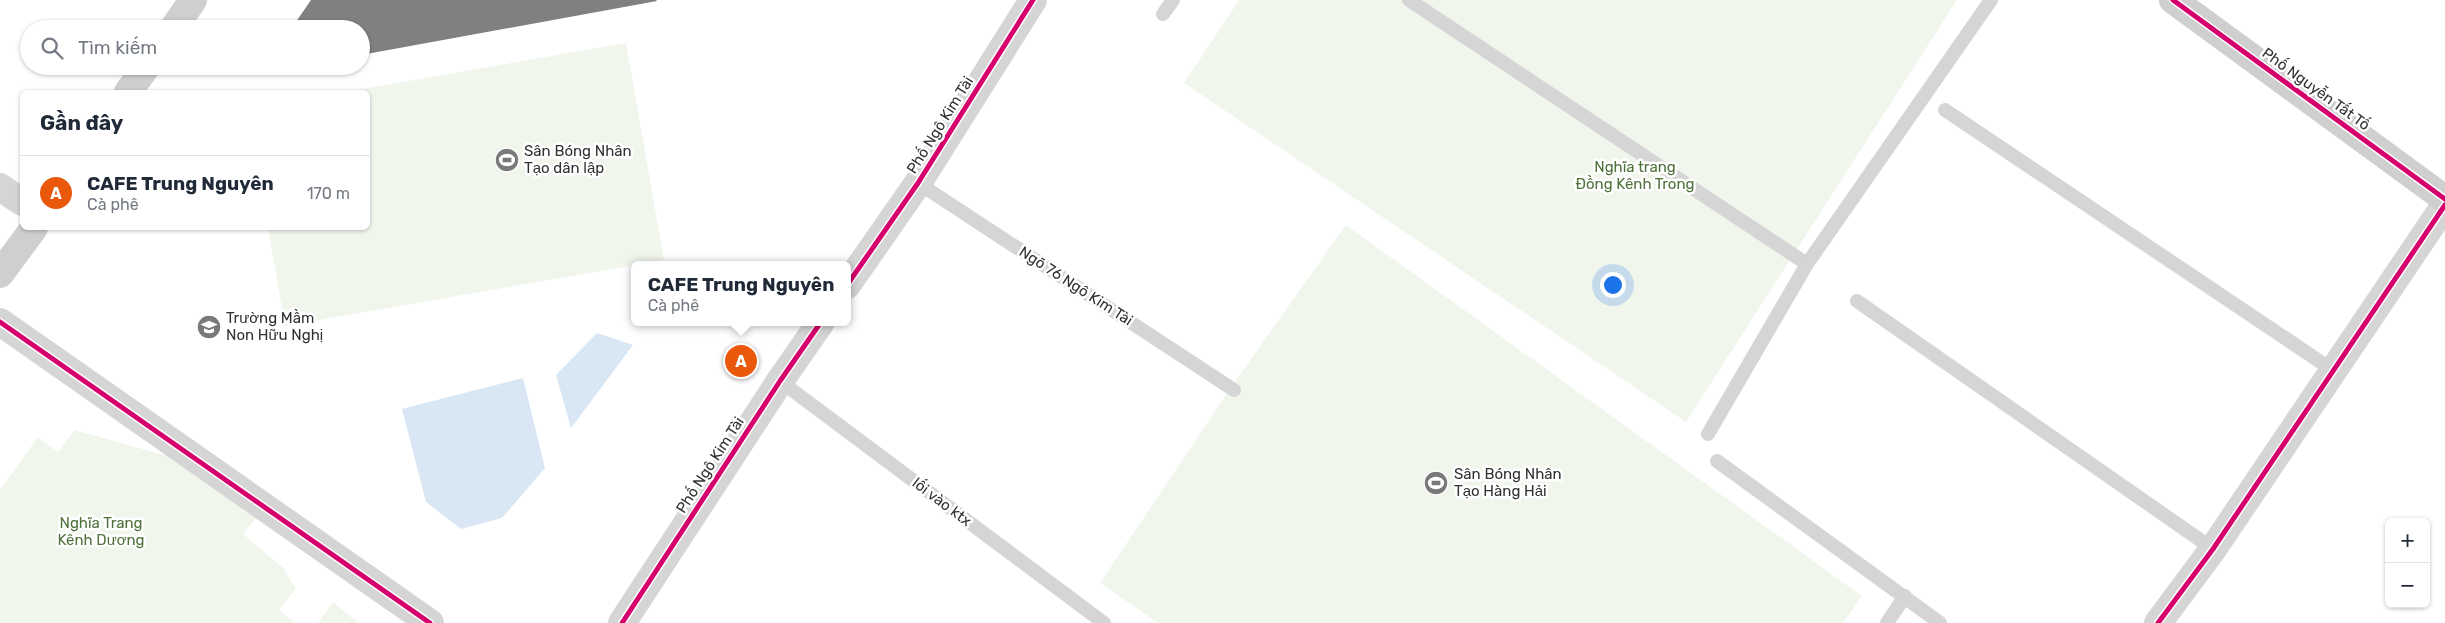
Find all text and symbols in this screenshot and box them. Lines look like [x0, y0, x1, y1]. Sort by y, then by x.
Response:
search box [20, 20, 370, 75]
icon: search [38, 34, 66, 62]
text: Tìm kiếm [78, 36, 157, 59]
street label: Phố Nguyễn Tất Tố [2259, 44, 2373, 134]
street label: Phố Ngô Kim Tài [903, 73, 977, 177]
text: Gần đây [40, 110, 123, 135]
place label: Sân Bóng Nhân Tạo dân lập [524, 142, 632, 177]
sports icon: Sân Bóng Nhân Tạo dân lập [494, 147, 520, 173]
park label: Nghĩa trang Đồng Kênh Trong [1576, 158, 1694, 193]
text: CAFE Trung Nguyên [87, 172, 274, 195]
text: A [50, 184, 62, 203]
text: 170 m [307, 184, 350, 203]
text: Cà phê [87, 195, 139, 214]
street label: Ngõ 76 Ngô Kim Tài [1016, 243, 1136, 329]
popup [631, 261, 851, 326]
your location [1600, 272, 1626, 298]
text: CAFE Trung Nguyên [648, 273, 834, 296]
text: Cà phê [648, 296, 699, 315]
place label: Trường Mầm Non Hữu Nghị [226, 309, 323, 344]
school or university icon: Trường Mầm Non Hữu Nghị [196, 314, 222, 340]
pin: A [725, 342, 757, 380]
street label: Phố Ngô Kim Tài [672, 413, 748, 517]
place label: Sân Bóng Nhân Tạo Hàng Hải [1454, 465, 1562, 500]
sports icon: Sân Bóng Nhân Tạo Hàng Hải [1423, 470, 1449, 496]
street label: lối vào ktx [909, 474, 975, 530]
park label: Nghĩa Trang Kênh Dương [57, 514, 145, 549]
map controls [2385, 518, 2430, 608]
button: + [2385, 518, 2430, 563]
button: − [2385, 563, 2430, 608]

